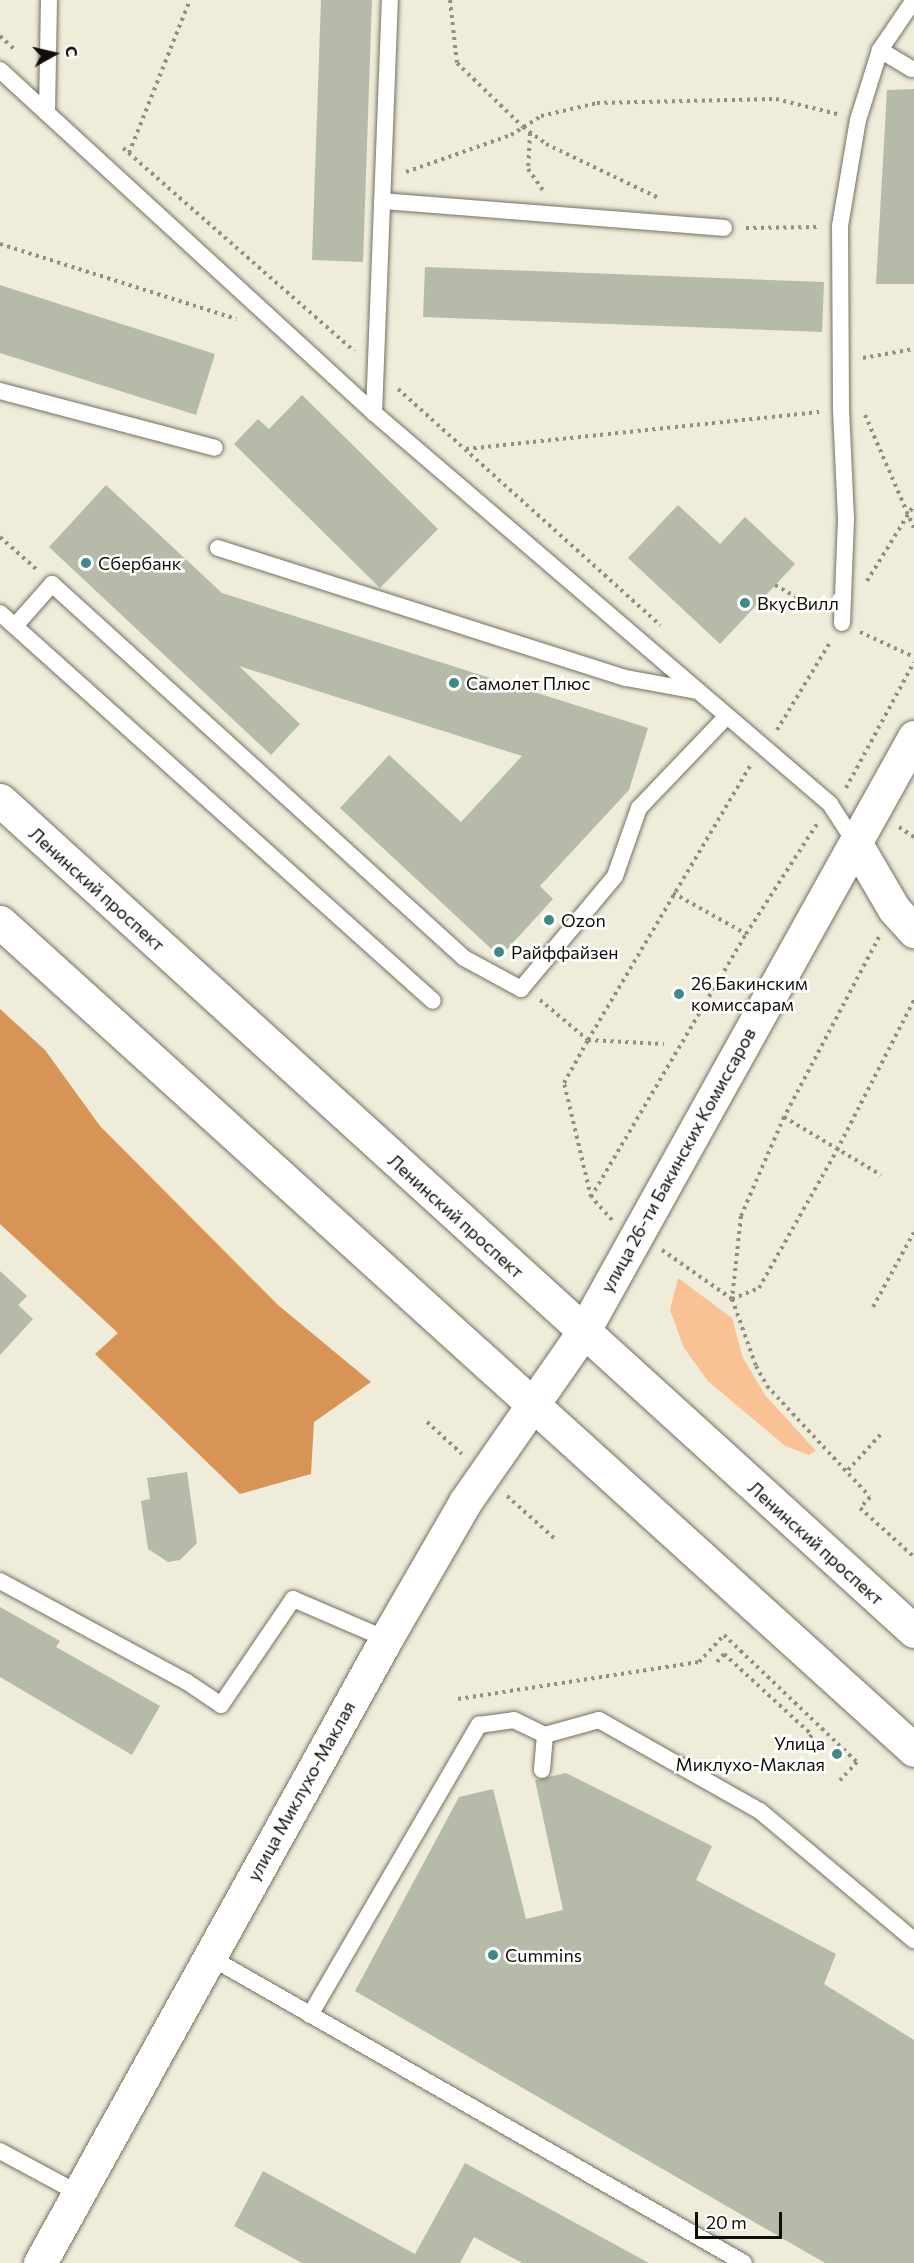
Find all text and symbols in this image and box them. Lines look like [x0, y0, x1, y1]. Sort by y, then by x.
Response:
north arrow [24, 24, 84, 84]
text: С [62, 45, 82, 58]
place label: Сбербанк [98, 552, 181, 574]
marker: Сбербанк [79, 556, 93, 570]
place label: ВкусВилл [757, 592, 839, 614]
marker: ВкусВилл [738, 596, 752, 610]
place label: Самолет Плюс [466, 672, 590, 694]
marker: Самолет Плюс [447, 676, 461, 690]
street label: Ленинский проспект [25, 823, 169, 955]
place label: Ozon [561, 909, 606, 931]
marker: Ozon [542, 913, 556, 927]
place label: Райффайзен [511, 941, 618, 963]
marker: Райффайзен [492, 945, 506, 959]
place label: 26 Бакинским комиссарам [691, 973, 808, 1016]
marker: 26 Бакинским комиссарам [672, 987, 686, 1001]
street label: улица 26-ти Бакинских Комиссаров [596, 1024, 760, 1296]
street label: Ленинский проспект [384, 1150, 528, 1282]
street label: Ленинский проспект [744, 1477, 888, 1609]
street label: улица Миклухо-Маклая [243, 1697, 359, 1885]
place label: Улица Миклухо-Маклая [675, 1733, 825, 1776]
marker: Улица Миклухо-Маклая [830, 1747, 844, 1761]
place label: Cummins [505, 1944, 582, 1966]
marker: Cummins [486, 1948, 500, 1962]
scale bar [698, 2200, 785, 2238]
text: 20 m [706, 2211, 747, 2233]

